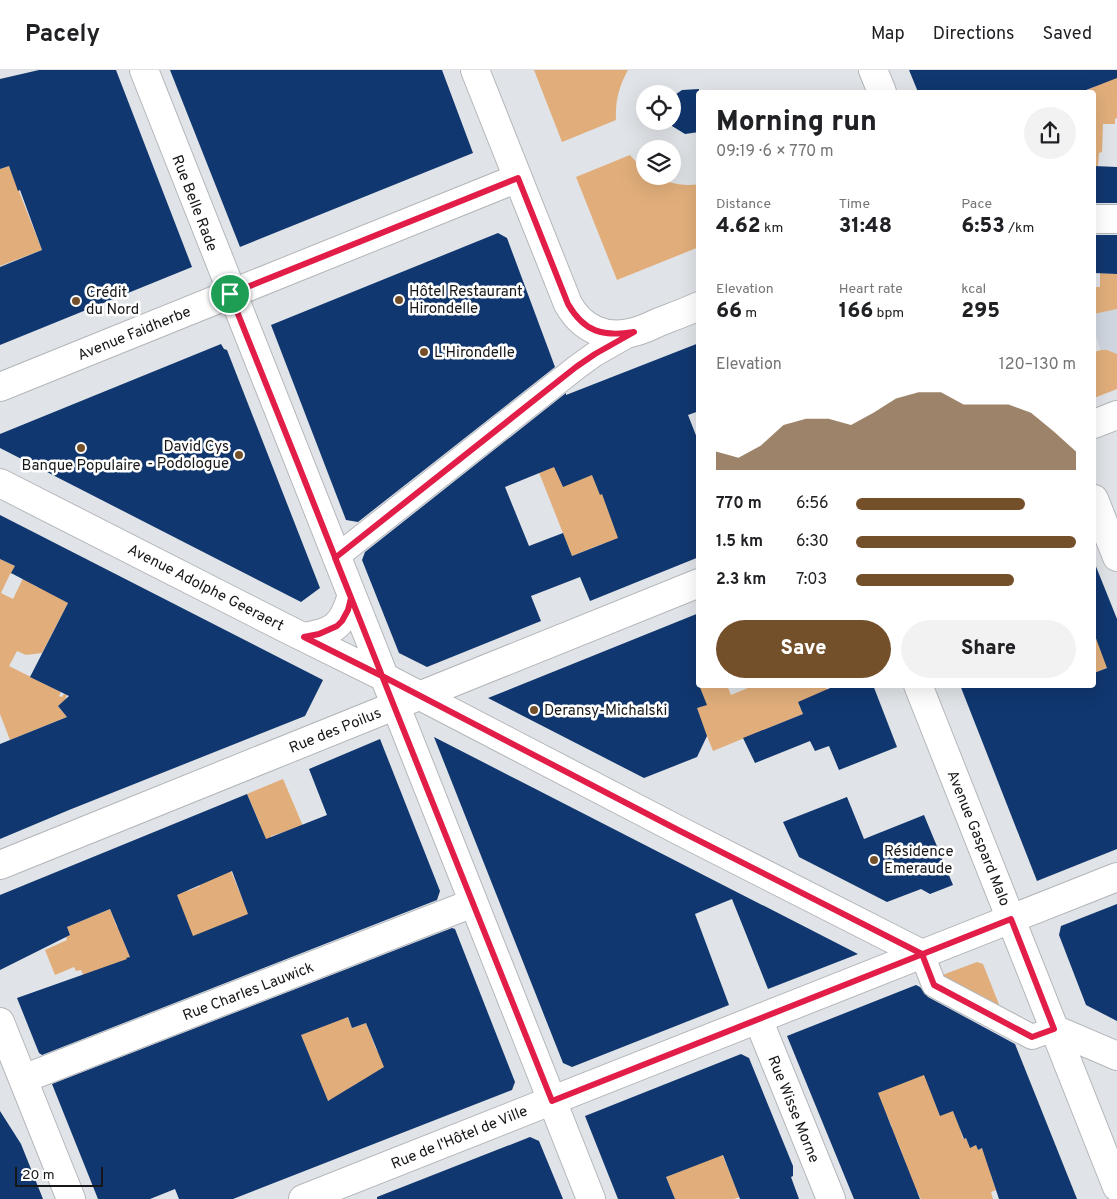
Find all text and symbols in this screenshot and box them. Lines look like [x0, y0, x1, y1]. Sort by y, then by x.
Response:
text: Pacely [25, 20, 100, 50]
text: Map [871, 23, 905, 46]
text: Directions [933, 23, 1015, 46]
text: Saved [1043, 23, 1092, 46]
map controls [636, 85, 681, 185]
button: locate [636, 85, 681, 130]
text: Morning run [716, 105, 877, 141]
button: share [1024, 107, 1076, 159]
button: layers [636, 140, 681, 185]
text: 09:19 · 6 × 770 m [716, 142, 834, 162]
street label: Rue Belle Rade [167, 153, 221, 254]
text: Distance [716, 196, 771, 213]
text: Time [839, 196, 870, 213]
text: Pace [961, 196, 992, 213]
text: 4.62 [716, 213, 761, 240]
text: 31:48 [839, 213, 892, 240]
text: 6:53 [961, 213, 1005, 240]
text: km [761, 220, 783, 237]
text: /km [1005, 220, 1034, 237]
pin [209, 273, 251, 315]
icon: arrive [216, 280, 244, 308]
text: Elevation [716, 281, 774, 298]
text: Heart rate [839, 281, 903, 298]
text: kcal [961, 281, 986, 298]
place label: Hôtel Restaurant Hirondelle [409, 283, 523, 319]
place label: Crédit du Nord [86, 284, 139, 320]
marker: Hôtel Restaurant Hirondelle [393, 294, 405, 306]
marker: Crédit du Nord [70, 295, 82, 307]
text: 66 [716, 298, 742, 325]
text: 166 [839, 298, 873, 325]
text: 295 [961, 298, 1000, 325]
street label: Avenue Faidherbe [75, 303, 194, 366]
text: m [742, 305, 757, 322]
text: bpm [873, 305, 904, 322]
place label: L'Hirondelle [434, 344, 515, 363]
marker: L'Hirondelle [418, 346, 430, 358]
text: Elevation [716, 355, 782, 375]
text: 120–130 m [999, 355, 1076, 375]
place label: David Cys - Podologue [147, 438, 229, 474]
marker: Banque Populaire [75, 442, 87, 454]
marker: David Cys - Podologue [233, 449, 245, 461]
place label: Banque Populaire [21, 457, 141, 476]
text: 770 m [716, 494, 762, 514]
text: 6:56 [796, 494, 829, 514]
text: 1.5 km [716, 532, 763, 552]
text: 6:30 [796, 532, 829, 552]
street label: Avenue Adolphe Geeraert [124, 541, 287, 636]
text: 2.3 km [716, 570, 766, 590]
text: 7:03 [796, 570, 827, 590]
button: Save [716, 620, 891, 678]
button: Share [901, 620, 1076, 678]
place label: Deransy-Michalski [544, 702, 667, 721]
street label: Rue des Poilus [287, 704, 384, 759]
marker: Deransy-Michalski [528, 704, 540, 716]
street label: Avenue Gaspard Malo [942, 768, 1014, 909]
place label: Résidence Emeraude [884, 843, 954, 879]
marker: Résidence Emeraude [868, 854, 880, 866]
street label: Rue Charles Lauwick [180, 959, 317, 1026]
street label: Rue Wisse Morne [762, 1053, 823, 1166]
street label: Rue de l'Hôtel de Ville [389, 1102, 531, 1174]
scale bar [15, 1164, 102, 1187]
text: 20 m [22, 1167, 55, 1184]

